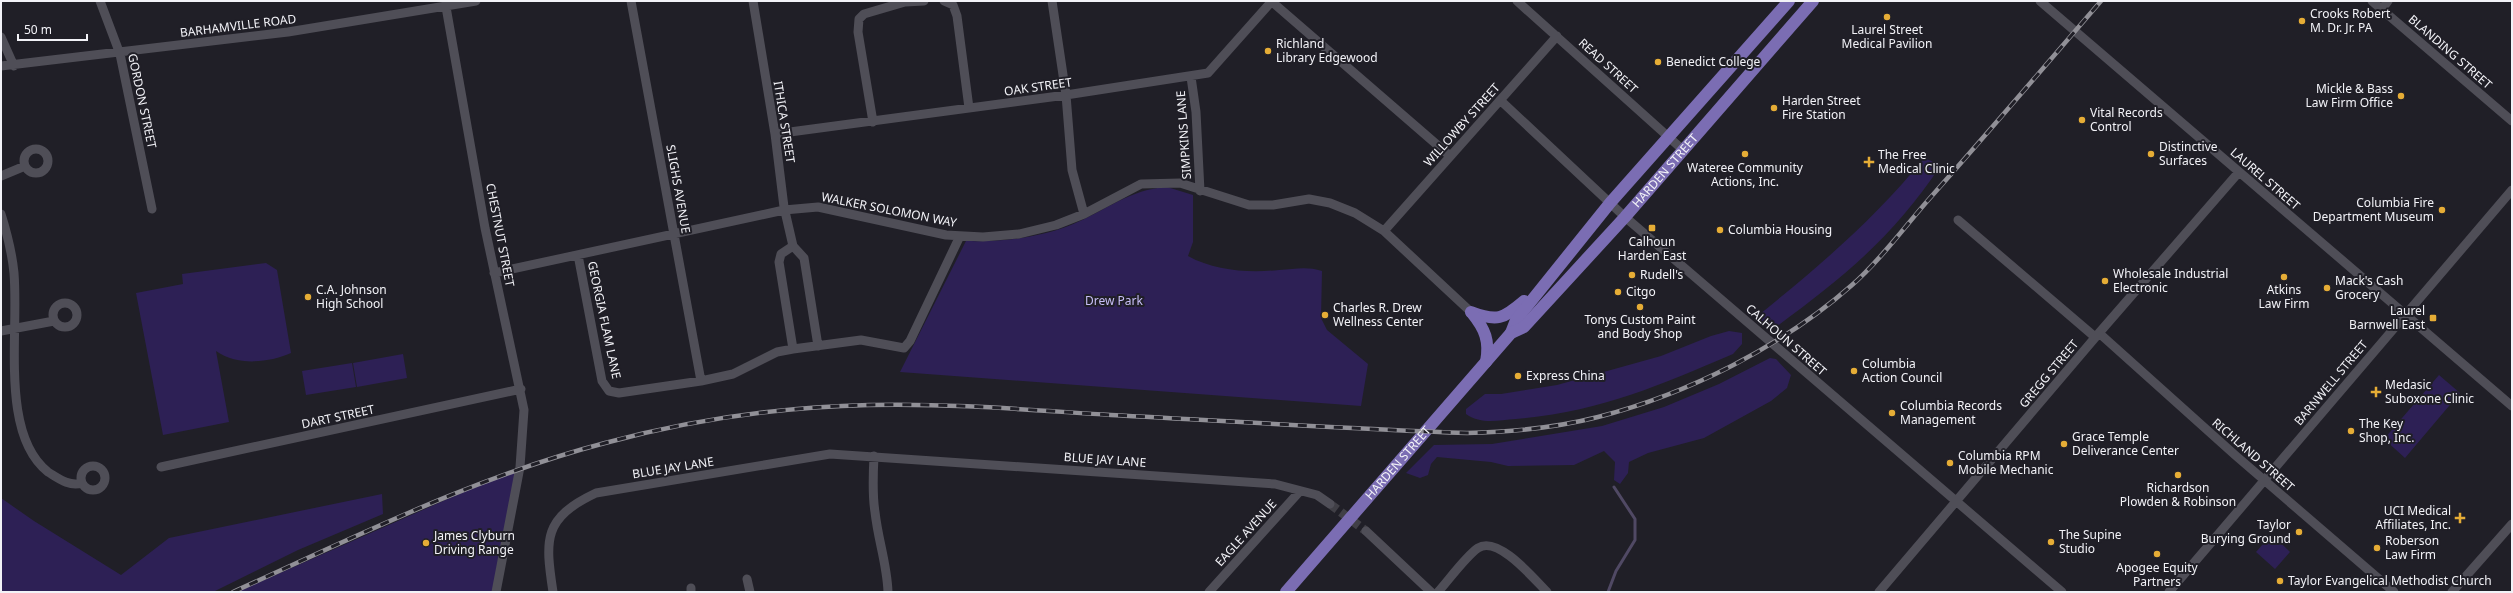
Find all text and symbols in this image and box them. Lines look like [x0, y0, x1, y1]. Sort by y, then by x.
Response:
place label: Crooks Robert M. Dr. Jr. PA [2310, 5, 2391, 36]
street label: BARHAMVILLE ROAD [179, 10, 297, 41]
street label: BLANDING STREET [2405, 11, 2496, 93]
marker: Laurel Street Medical Pavilion [1882, 12, 1892, 22]
scale bar [18, 16, 87, 42]
marker: Crooks Robert M. Dr. Jr. PA [2297, 16, 2307, 26]
text: 50 m [24, 21, 52, 38]
place label: Laurel Street Medical Pavilion [1842, 21, 1932, 52]
street label: READ STREET [1575, 34, 1642, 97]
place label: Richland Library Edgewood [1276, 35, 1378, 66]
marker: Richland Library Edgewood [1263, 46, 1273, 56]
street label: GORDON STREET [124, 52, 161, 150]
place label: Benedict College [1666, 53, 1761, 70]
marker: Benedict College [1653, 57, 1663, 67]
street label: OAK STREET [1003, 73, 1073, 100]
street label: WILLOWBY STREET [1420, 79, 1504, 170]
street label: ITHICA STREET [770, 80, 799, 164]
place label: Mickle & Bass Law Firm Office [2306, 80, 2393, 111]
street label: SIMPKINS LANE [1172, 90, 1195, 180]
marker: Mickle & Bass Law Firm Office [2396, 91, 2406, 101]
place label: Harden Street Fire Station [1782, 92, 1861, 123]
marker: Harden Street Fire Station [1769, 103, 1779, 113]
place label: Vital Records Control [2090, 104, 2163, 135]
marker: Vital Records Control [2077, 115, 2087, 125]
street label: HARDEN STREET [1628, 130, 1702, 211]
place label: Distinctive Surfaces [2159, 138, 2218, 169]
street label: SLIGHS AVENUE [662, 143, 695, 235]
street label: LAUREL STREET [2227, 144, 2304, 214]
place label: The Free Medical Clinic [1878, 146, 1955, 177]
marker: Wateree Community Actions, Inc. [1740, 149, 1750, 159]
marker: Distinctive Surfaces [2146, 149, 2156, 159]
marker: The Free Medical Clinic [1863, 156, 1875, 168]
place label: Wateree Community Actions, Inc. [1687, 159, 1804, 190]
street label: CHESTNUT STREET [482, 182, 519, 288]
street label: WALKER SOLOMON WAY [820, 188, 958, 231]
place label: Columbia Fire Department Museum [2313, 194, 2434, 225]
marker: Columbia Fire Department Museum [2437, 205, 2447, 215]
place label: Columbia Housing [1728, 221, 1832, 238]
marker: Calhoun Harden East [1647, 223, 1657, 233]
marker: Columbia Housing [1715, 225, 1725, 235]
place label: Calhoun Harden East [1618, 233, 1687, 264]
street label: GEORGIA FLAM LANE [584, 260, 625, 380]
place label: Wholesale Industrial Electronic [2113, 265, 2228, 296]
place label: Rudell's [1640, 266, 1684, 283]
marker: Rudell's [1627, 270, 1637, 280]
marker: Atkins Law Firm [2279, 272, 2289, 282]
place label: Mack's Cash Grocery [2335, 272, 2403, 303]
marker: Wholesale Industrial Electronic [2100, 276, 2110, 286]
place label: C.A. Johnson High School [316, 281, 387, 312]
place label: Atkins Law Firm [2258, 281, 2310, 312]
place label: Citgo [1626, 283, 1656, 300]
marker: Mack's Cash Grocery [2322, 283, 2332, 293]
marker: Citgo [1613, 287, 1623, 297]
marker: C.A. Johnson High School [303, 292, 313, 302]
park label: Drew Park [1085, 292, 1144, 309]
place label: Charles R. Drew Wellness Center [1333, 299, 1424, 330]
street label: CALHOUN STREET [1742, 300, 1830, 380]
marker: Tonys Custom Paint and Body Shop [1635, 302, 1645, 312]
place label: Laurel Barnwell East [2349, 302, 2426, 333]
marker: Charles R. Drew Wellness Center [1320, 310, 1330, 320]
place label: Tonys Custom Paint and Body Shop [1584, 311, 1696, 342]
marker: Laurel Barnwell East [2428, 313, 2438, 323]
street label: GREGG STREET [2015, 336, 2082, 411]
street label: BARNWELL STREET [2290, 336, 2372, 429]
place label: Columbia Action Council [1862, 355, 1942, 386]
marker: Columbia Action Council [1849, 366, 1859, 376]
place label: Express China [1526, 367, 1605, 384]
marker: Express China [1513, 371, 1523, 381]
place label: Medasic Suboxone Clinic [2385, 376, 2474, 407]
marker: Medasic Suboxone Clinic [2370, 386, 2382, 398]
place label: Columbia Records Management [1900, 397, 2002, 428]
street label: DART STREET [300, 400, 376, 433]
marker: Columbia Records Management [1887, 408, 1897, 418]
street label: RICHLAND STREET [2209, 414, 2298, 495]
place label: The Key Shop, Inc. [2359, 415, 2414, 446]
street label: HARDEN STREET [1361, 422, 1435, 503]
marker: The Key Shop, Inc. [2346, 426, 2356, 436]
place label: Grace Temple Deliverance Center [2072, 428, 2179, 459]
marker: Grace Temple Deliverance Center [2059, 439, 2069, 449]
place label: Columbia RPM Mobile Mechanic [1958, 447, 2054, 478]
street label: BLUE JAY LANE [1063, 448, 1147, 471]
street label: BLUE JAY LANE [631, 453, 715, 482]
marker: Columbia RPM Mobile Mechanic [1945, 458, 1955, 468]
marker: Richardson Plowden & Robinson [2173, 470, 2183, 480]
place label: Richardson Plowden & Robinson [2120, 479, 2236, 510]
street label: EAGLE AVENUE [1211, 496, 1280, 570]
place label: UCI Medical Affiliates, Inc. [2375, 502, 2451, 533]
marker: UCI Medical Affiliates, Inc. [2454, 512, 2466, 524]
place label: Taylor Burying Ground [2201, 516, 2291, 547]
place label: The Supine Studio [2059, 526, 2122, 557]
place label: James Clyburn Driving Range [433, 527, 515, 558]
marker: Taylor Burying Ground [2294, 527, 2304, 537]
place label: Roberson Law Firm [2385, 532, 2439, 563]
marker: The Supine Studio [2046, 537, 2056, 547]
marker: James Clyburn Driving Range [421, 538, 431, 548]
marker: Roberson Law Firm [2372, 543, 2382, 553]
marker: Apogee Equity Partners [2152, 549, 2162, 559]
place label: Apogee Equity Partners [2116, 559, 2199, 590]
place label: Taylor Evangelical Methodist Church [2288, 572, 2492, 589]
marker: Taylor Evangelical Methodist Church [2275, 576, 2285, 586]

